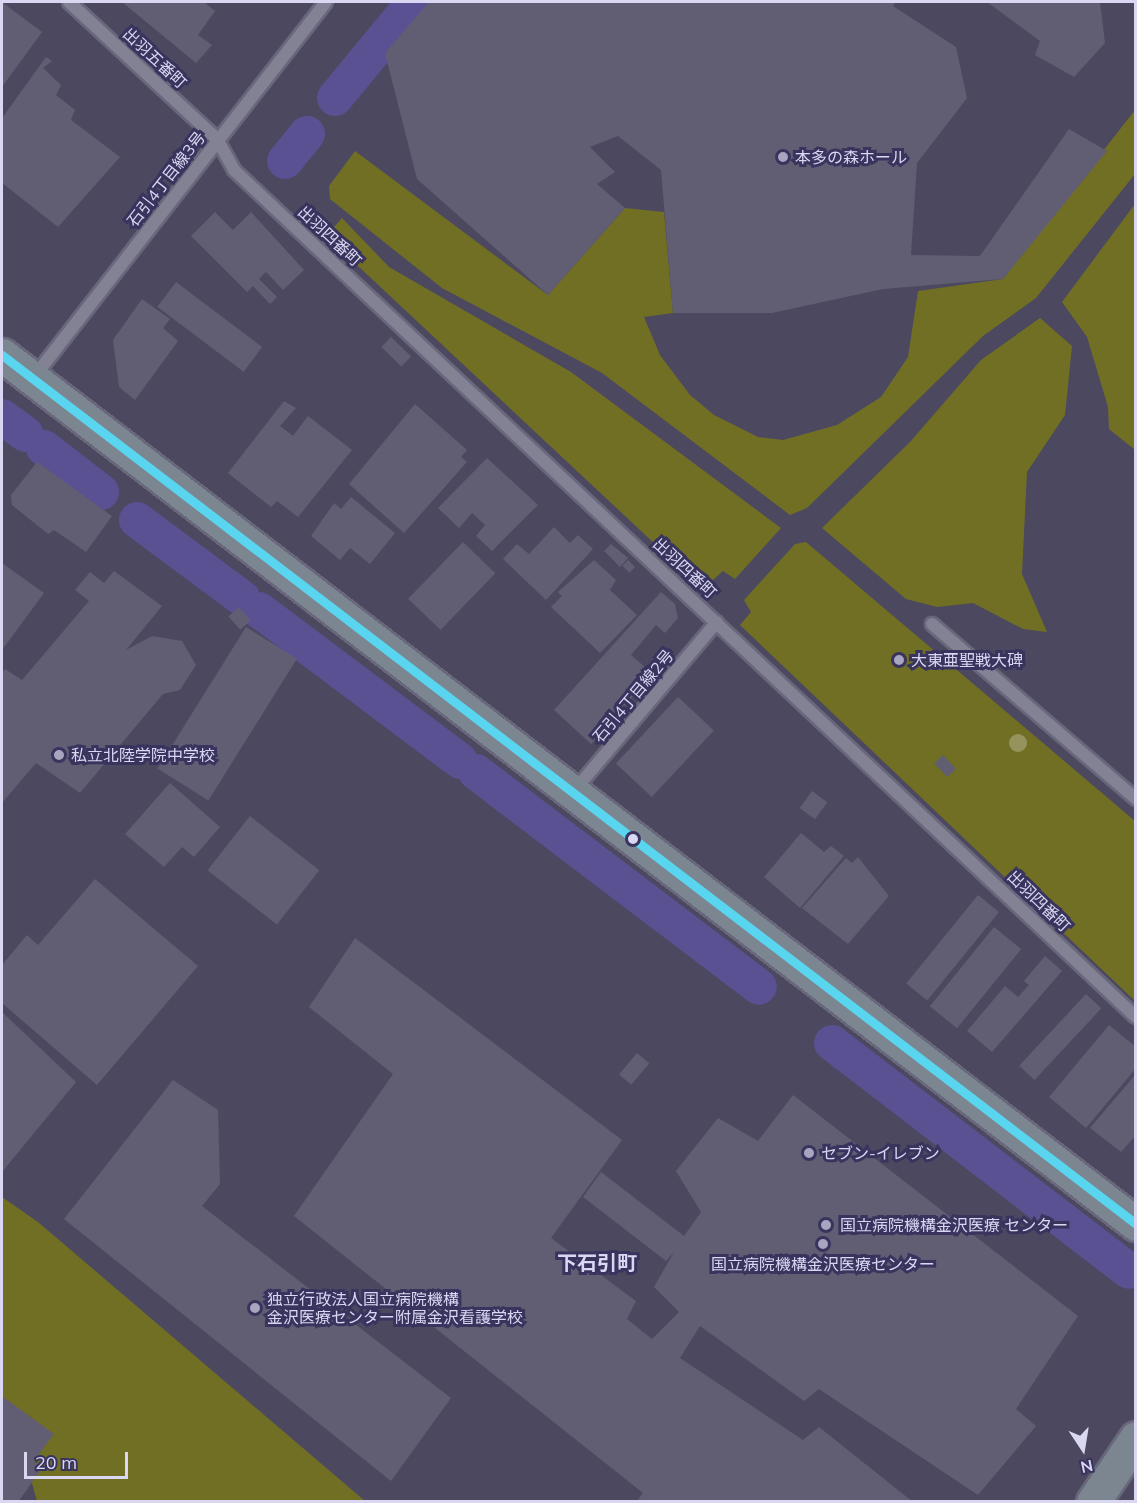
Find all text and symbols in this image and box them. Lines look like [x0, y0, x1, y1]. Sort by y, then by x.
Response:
street label: 出羽五番町 [119, 24, 191, 92]
street label: 石引4丁目線3号 [123, 128, 209, 230]
place label: 本多の森ホール [795, 147, 907, 167]
marker: 本多の森ホール [776, 150, 790, 164]
street label: 出羽四番町 [294, 202, 366, 270]
street label: 出羽四番町 [649, 534, 721, 602]
street label: 石引4丁目線2号 [589, 646, 677, 746]
place label: 大東亜聖戦大碑 [911, 650, 1023, 670]
marker: 大東亜聖戦大碑 [892, 653, 906, 667]
place label: 私立北陸学院中学校 [71, 745, 215, 765]
marker: 私立北陸学院中学校 [52, 748, 66, 762]
unlabelled marker [627, 833, 639, 845]
street label: 出羽四番町 [1004, 866, 1074, 936]
place label: セブン-イレブン [821, 1143, 940, 1163]
marker: セブン-イレブン [802, 1146, 816, 1160]
place label: 国立病院機構金沢医療 センター [840, 1215, 1068, 1235]
marker: 国立病院機構金沢医療 センター [817, 1216, 835, 1234]
marker: 国立病院機構金沢医療センター [814, 1235, 832, 1253]
district label: 下石引町 [557, 1250, 637, 1274]
place label: 国立病院機構金沢医療センター [711, 1254, 935, 1274]
place label: 独立行政法人国立病院機構 金沢医療センター附属金沢看護学校 [267, 1289, 523, 1327]
marker: 独立行政法人国立病院機構 金沢医療センター附属金沢看護学校 [248, 1301, 262, 1315]
north arrow [1053, 1419, 1113, 1479]
scale bar [27, 1440, 130, 1478]
text: 20 m [35, 1451, 77, 1474]
text: N [1079, 1456, 1095, 1478]

